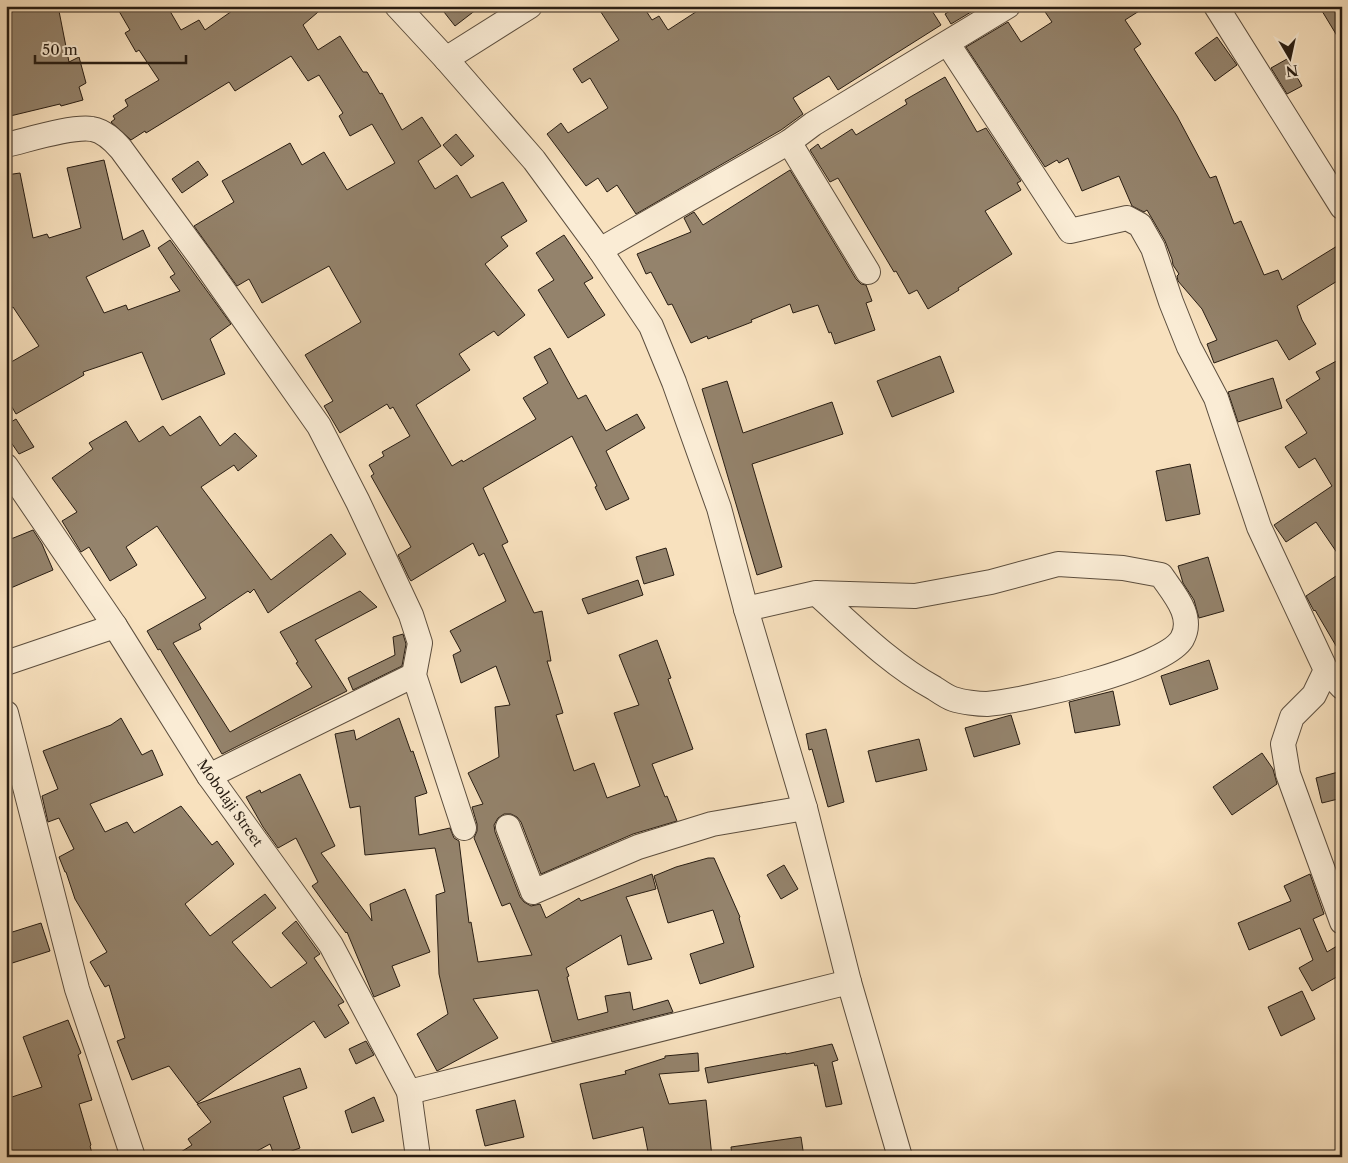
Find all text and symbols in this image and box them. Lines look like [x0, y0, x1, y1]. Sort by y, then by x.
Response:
scale bar [35, 32, 186, 64]
north arrow [1266, 32, 1316, 82]
text: 50 m [42, 40, 78, 59]
text: N [1285, 61, 1299, 81]
street label: Mobolaji Street [193, 756, 267, 850]

